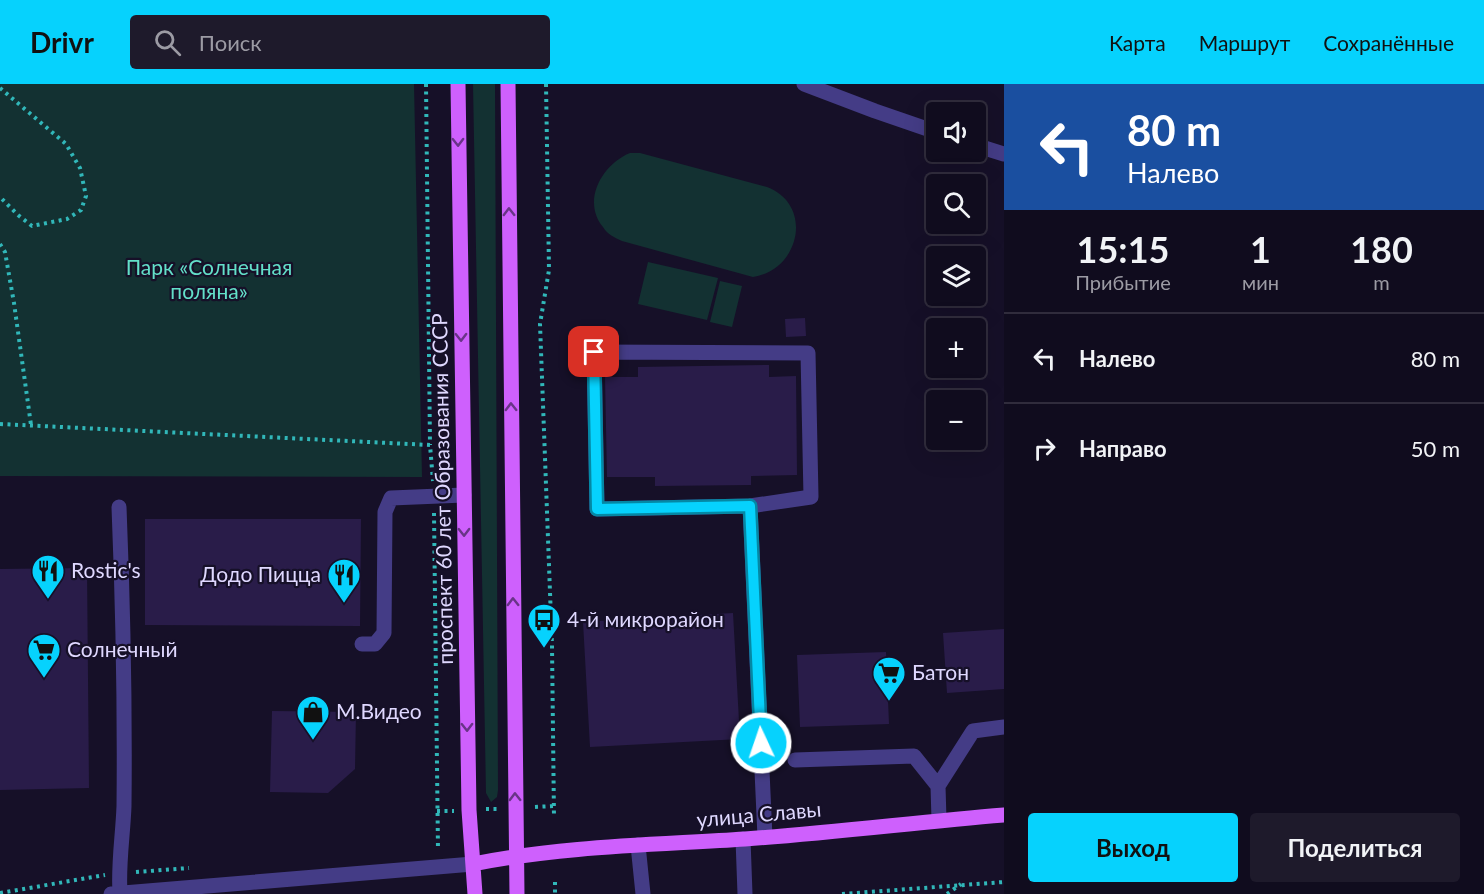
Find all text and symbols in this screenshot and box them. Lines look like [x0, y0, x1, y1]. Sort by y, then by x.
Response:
search box [130, 15, 550, 69]
text: Drivr [30, 25, 94, 59]
icon: search [151, 26, 184, 59]
text: Поиск [199, 29, 262, 56]
text: Карта [1109, 30, 1166, 55]
text: Маршрут [1199, 30, 1290, 55]
text: Сохранённые [1323, 30, 1454, 55]
map controls [926, 102, 986, 450]
button: sound [926, 102, 986, 162]
text: 80 m [1127, 105, 1221, 155]
icon: left [1028, 108, 1106, 186]
one-way arrow [452, 138, 465, 147]
text: Налево [1127, 156, 1219, 189]
button: search [926, 174, 986, 234]
one-way arrow [503, 207, 515, 216]
text: 15:15 [1077, 227, 1169, 271]
text: 1 [1250, 227, 1271, 271]
text: 180 [1350, 227, 1413, 271]
button: layers [926, 246, 986, 306]
park label: Парк «Солнечная поляна» [126, 254, 292, 303]
text: Прибытие [1075, 270, 1171, 294]
text: мин [1242, 270, 1279, 294]
text: m [1373, 270, 1390, 294]
street label: проспект 60 лет Образования СССР [426, 313, 457, 665]
button: + [926, 318, 986, 378]
pin [568, 326, 619, 377]
one-way arrow [455, 333, 468, 342]
icon: arrive [577, 335, 610, 368]
icon: left [1028, 342, 1061, 375]
text: Налево [1079, 345, 1155, 372]
text: 80 m [1411, 345, 1460, 372]
button: − [926, 390, 986, 450]
one-way arrow [505, 402, 517, 411]
icon: right [1028, 432, 1061, 465]
text: Направо [1079, 435, 1167, 462]
text: 50 m [1411, 435, 1460, 462]
one-way arrow [458, 528, 471, 537]
restaurant icon: Rostic's [30, 553, 66, 600]
place label: Rostic's [71, 557, 141, 582]
restaurant icon: Додо Пицца [326, 557, 362, 604]
place label: Додо Пицца [200, 561, 321, 586]
one-way arrow [507, 597, 519, 606]
bus stop icon: 4-й микрорайон [526, 602, 562, 649]
place label: 4-й микрорайон [567, 606, 724, 631]
supermarket icon: Солнечный [26, 632, 62, 679]
place label: Солнечный [67, 636, 177, 661]
supermarket icon: Батон [871, 655, 907, 702]
place label: Батон [912, 659, 969, 684]
shop icon: М.Видео [295, 694, 331, 741]
place label: М.Видео [336, 698, 422, 723]
position arrow [729, 711, 793, 775]
one-way arrow [461, 723, 473, 732]
one-way arrow [509, 792, 521, 801]
street label: улица Славы [695, 796, 822, 831]
button: Выход [1028, 813, 1238, 882]
button: Поделиться [1250, 813, 1460, 882]

